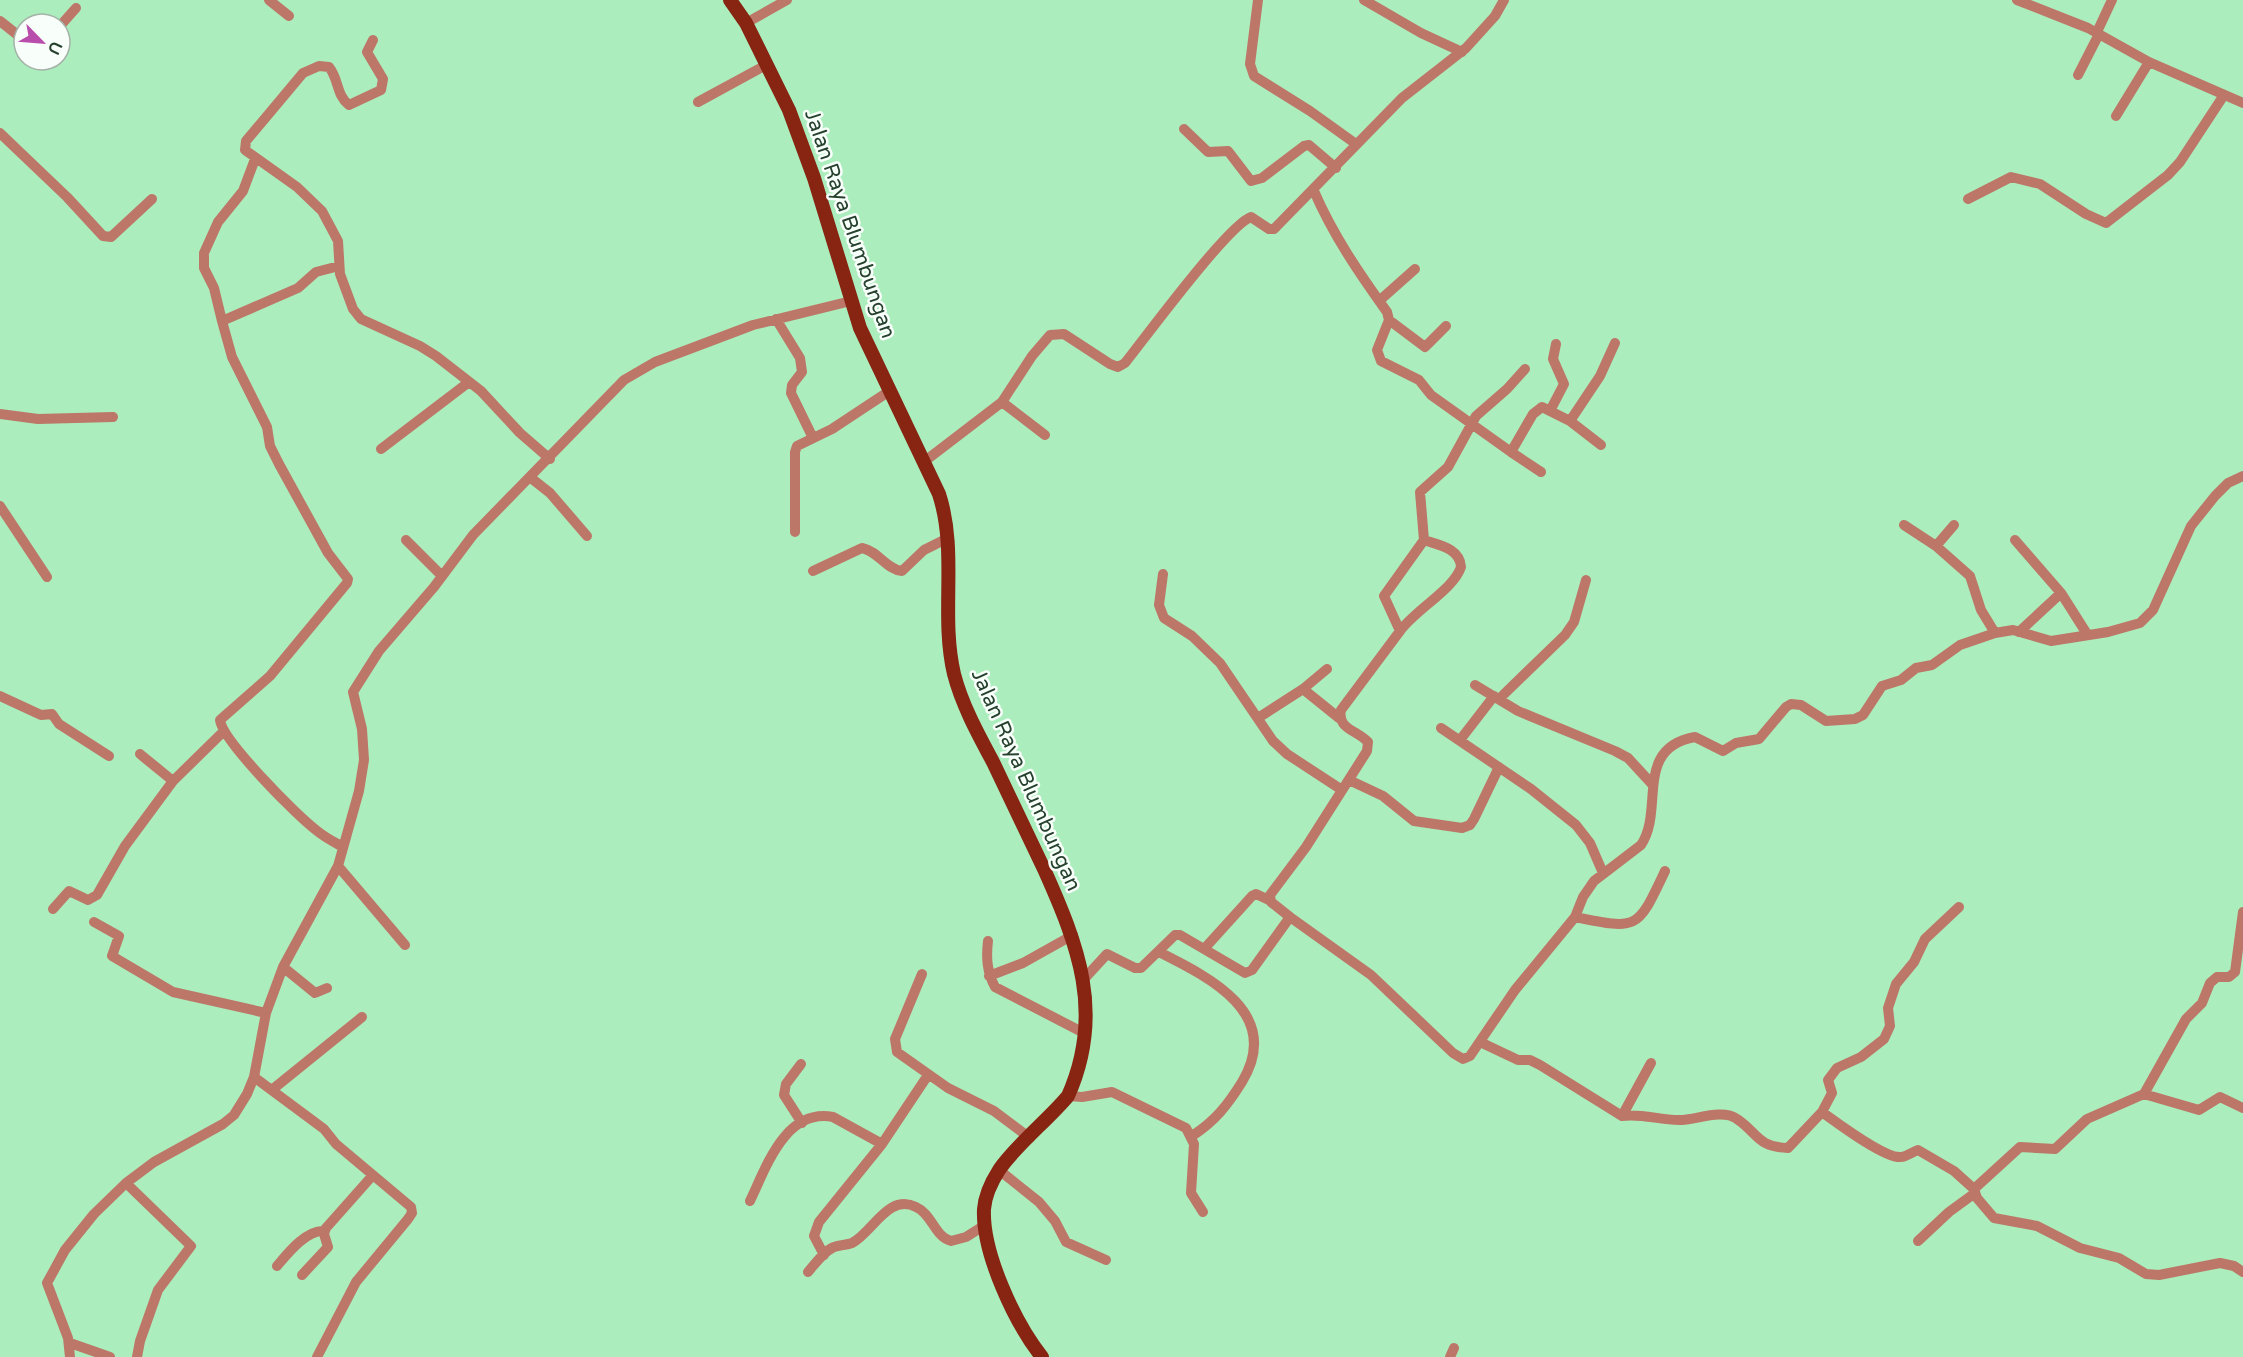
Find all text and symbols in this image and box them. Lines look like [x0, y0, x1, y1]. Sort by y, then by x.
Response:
north arrow [12, 12, 72, 72]
text: U [43, 38, 66, 58]
street label: Jalan Raya Blumbungan [799, 106, 901, 342]
street label: Jalan Raya Blumbungan [966, 665, 1086, 895]

